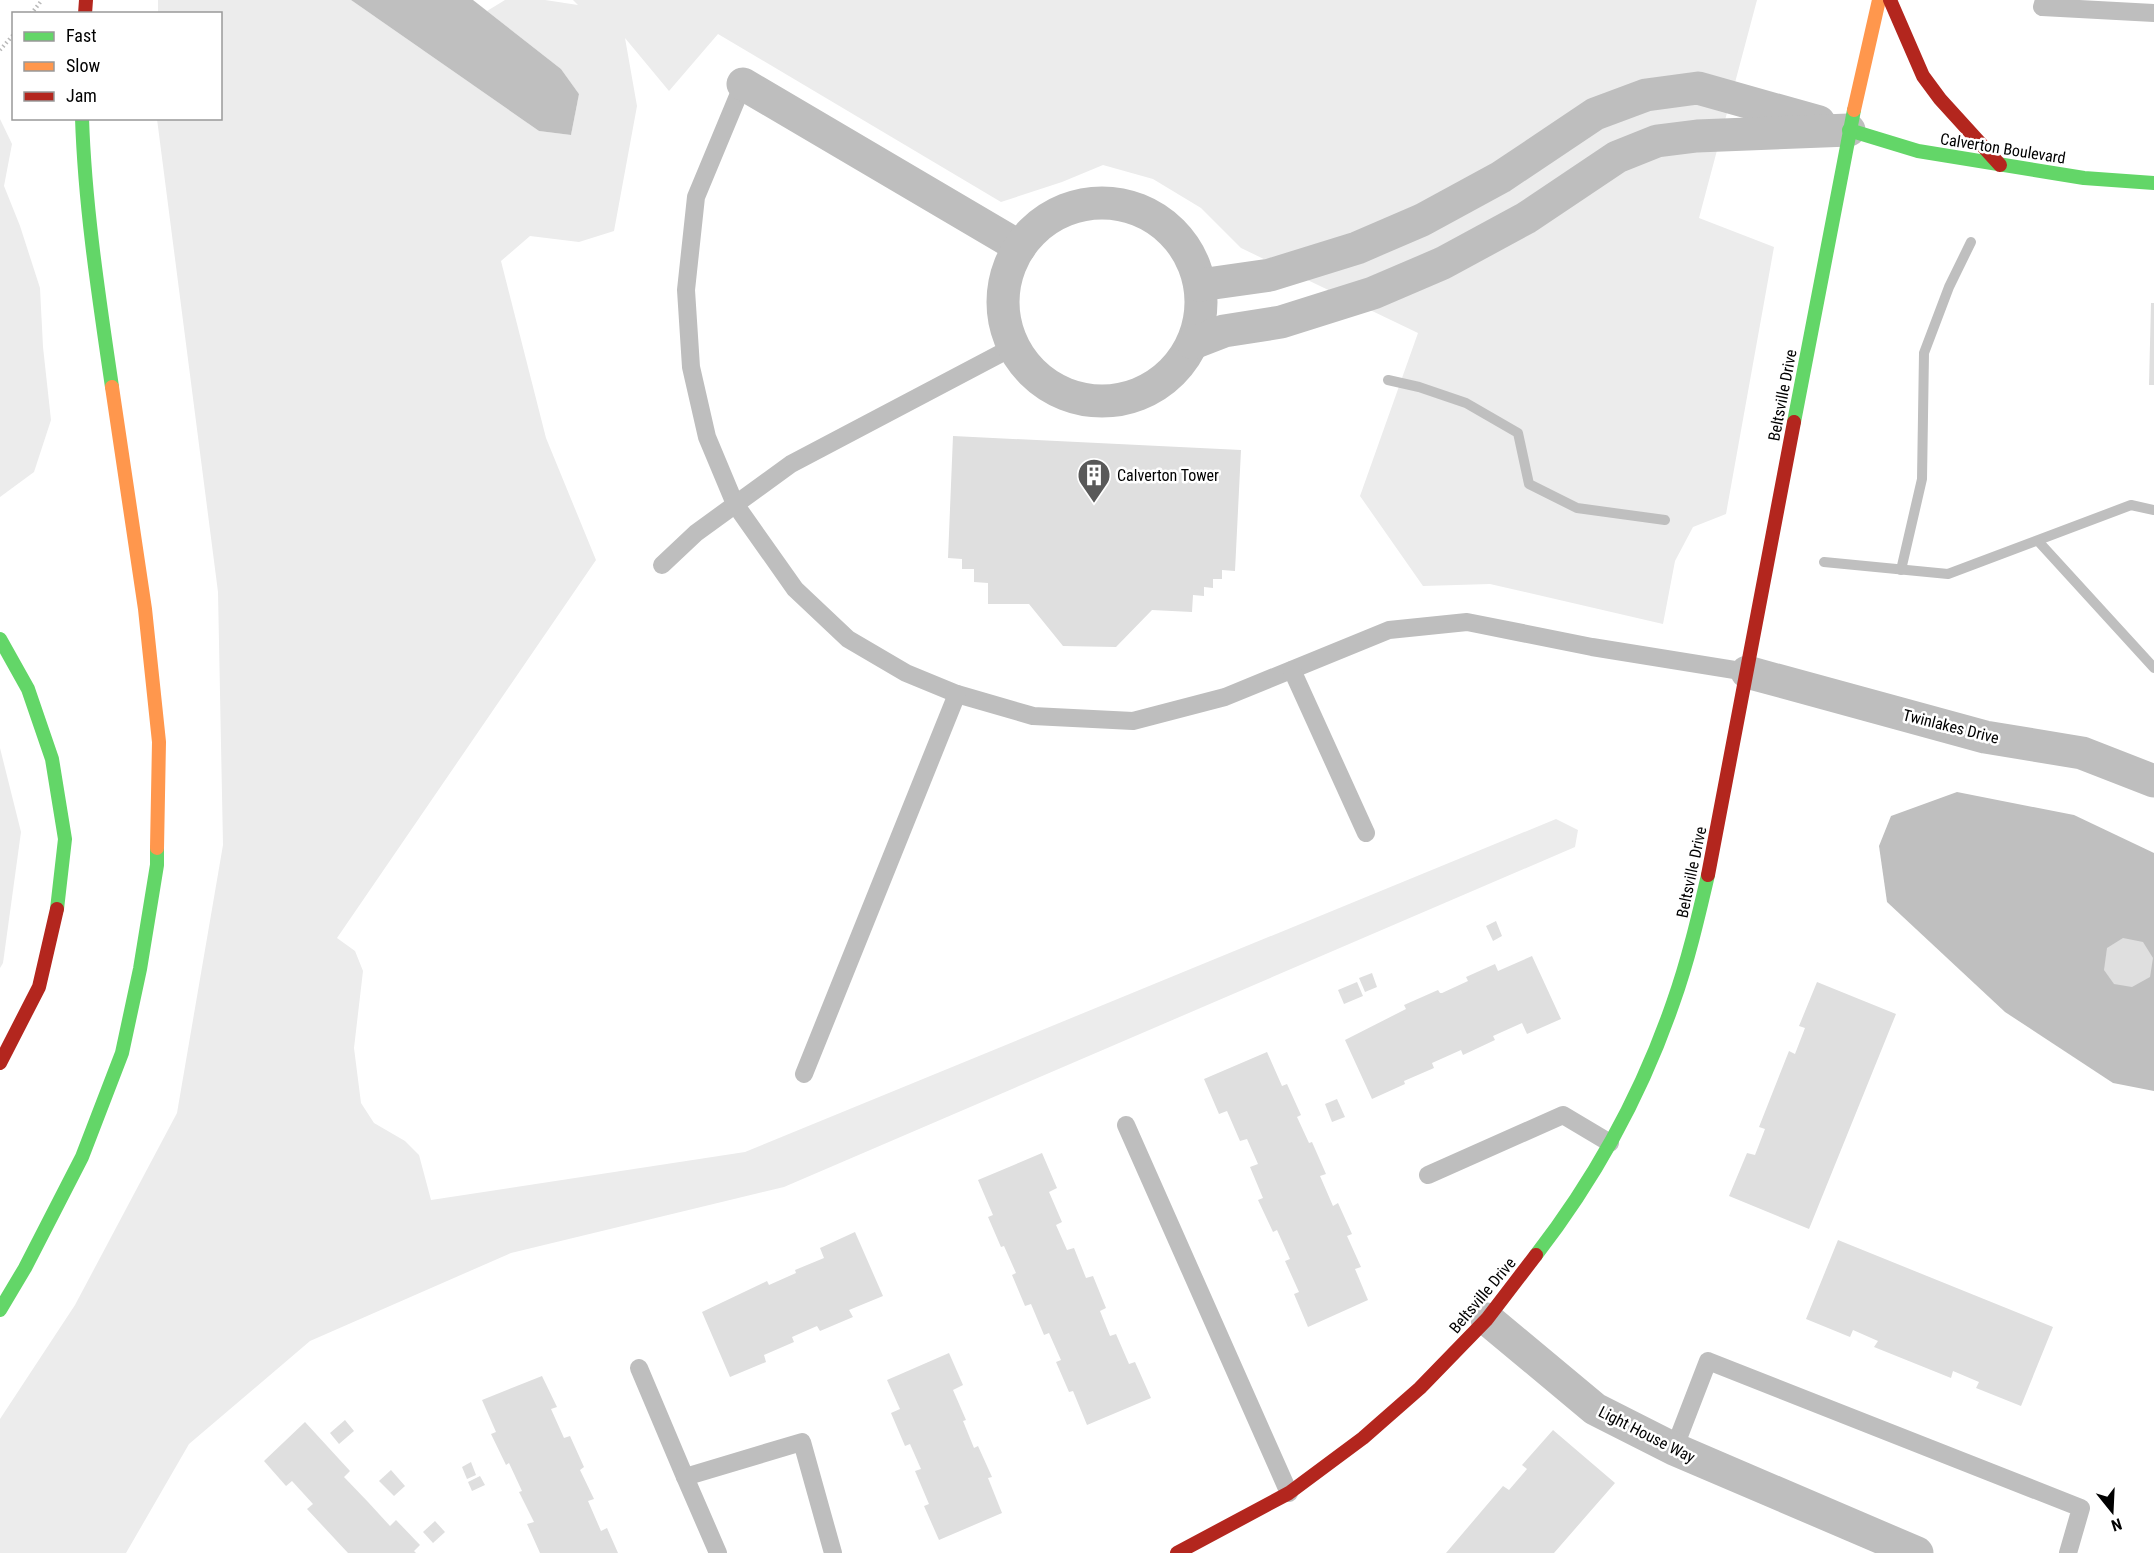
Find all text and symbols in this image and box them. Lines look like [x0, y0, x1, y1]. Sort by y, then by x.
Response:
legend [12, 12, 222, 120]
text: Fast [66, 25, 97, 46]
text: Slow [66, 55, 101, 76]
text: Jam [66, 85, 97, 106]
street label: Calverton Boulevard [1939, 129, 2067, 168]
street label: Beltsville Drive [1764, 348, 1801, 443]
building icon: Calverton Tower [1076, 457, 1112, 504]
place label: Calverton Tower [1117, 466, 1219, 485]
street label: Twinlakes Drive [1901, 705, 2001, 748]
street label: Beltsville Drive [1673, 825, 1710, 920]
street label: Beltsville Drive [1445, 1254, 1520, 1337]
street label: Light House Way [1595, 1402, 1698, 1467]
north arrow [2082, 1481, 2142, 1541]
text: N [2109, 1514, 2124, 1535]

